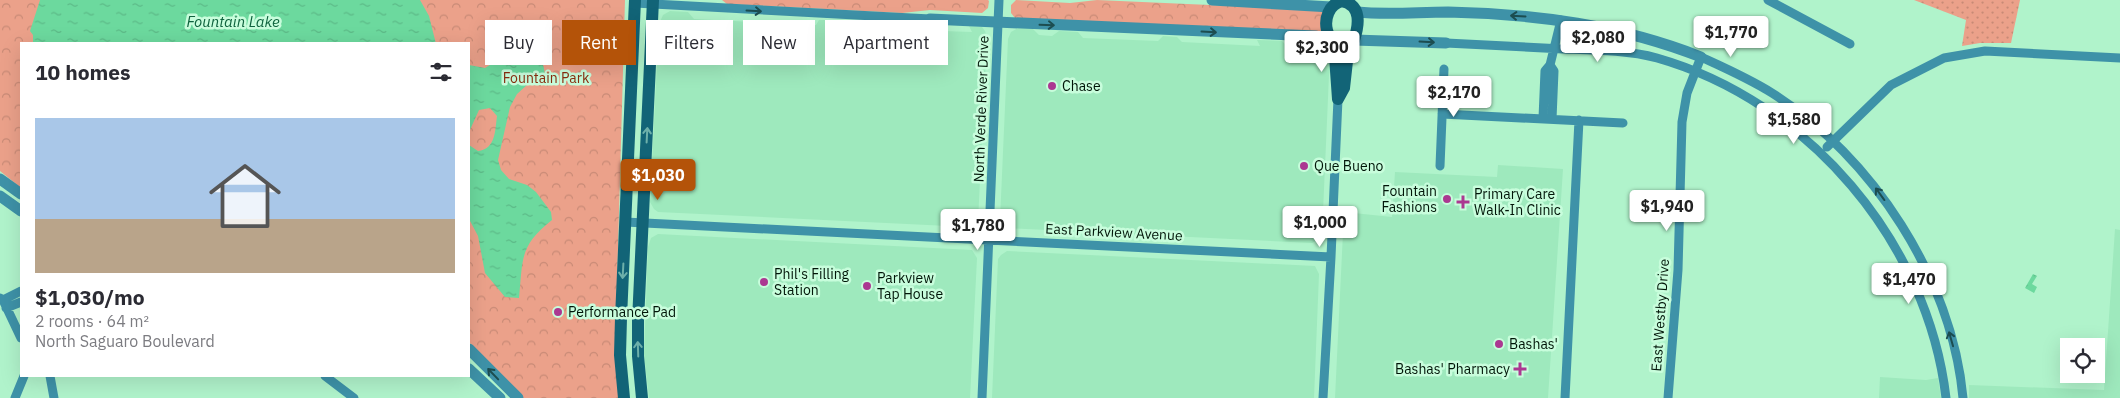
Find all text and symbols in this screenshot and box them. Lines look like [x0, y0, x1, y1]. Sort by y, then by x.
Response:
one-way arrow [746, 6, 762, 15]
one-way arrow [1510, 11, 1526, 21]
water label: Fountain Lake [186, 12, 280, 31]
pin: $1,770 [1690, 15, 1772, 58]
chip: Buy [485, 20, 552, 65]
chip: Rent [562, 20, 636, 65]
chip: Filters [646, 20, 733, 65]
chip: New [743, 20, 815, 65]
chip: Apartment [825, 20, 948, 65]
one-way arrow [1039, 20, 1055, 29]
pin: $2,080 [1557, 20, 1639, 63]
text: $1,770 [1705, 22, 1757, 42]
text: $2,080 [1572, 27, 1624, 47]
one-way arrow [1201, 28, 1217, 37]
pin: $2,300 [1281, 30, 1363, 73]
street label: North Verde River Drive [969, 35, 993, 183]
text: $2,300 [1296, 37, 1348, 57]
one-way arrow [1418, 37, 1435, 47]
text: 10 homes [35, 58, 131, 86]
icon: filters [427, 58, 455, 86]
park label: Fountain Park [503, 69, 590, 87]
pin: $2,170 [1413, 76, 1495, 118]
place label: Chase [1062, 77, 1101, 95]
marker: Chase [1046, 80, 1058, 92]
text: $2,170 [1428, 82, 1480, 102]
pin: $1,580 [1753, 102, 1835, 145]
text: $1,580 [1768, 109, 1820, 129]
one-way arrow [642, 127, 652, 143]
icon: home [200, 151, 290, 241]
place label: Que Bueno [1314, 157, 1384, 175]
pin: $1,030 [617, 158, 699, 201]
marker: Que Bueno [1298, 160, 1310, 172]
text: $1,030 [632, 165, 684, 185]
place label: Fountain Fashions [1381, 182, 1437, 216]
place label: Primary Care Walk-In Clinic [1474, 185, 1561, 219]
one-way arrow [1875, 187, 1885, 201]
pin: $1,940 [1626, 190, 1708, 232]
marker: Fountain Fashions [1441, 193, 1453, 205]
marker: Primary Care Walk-In Clinic [1456, 195, 1470, 209]
text: $1,940 [1641, 196, 1693, 216]
pin: $1,000 [1279, 206, 1361, 248]
pin: $1,780 [937, 208, 1019, 251]
text: $1,000 [1294, 212, 1346, 232]
text: $1,780 [952, 215, 1004, 235]
street label: East Parkview Avenue [1045, 219, 1183, 245]
street label: East Westby Drive [1647, 258, 1673, 372]
one-way arrow [618, 262, 628, 278]
pin: $1,470 [1868, 262, 1950, 305]
place label: Phil's Filling Station [774, 265, 850, 299]
place label: Parkview Tap House [877, 269, 943, 303]
text: $1,470 [1883, 269, 1935, 289]
marker: Phil's Filling Station [758, 276, 770, 288]
marker: Parkview Tap House [861, 280, 873, 292]
text: $1,030/mo [35, 283, 145, 311]
place label: Performance Pad [568, 303, 676, 321]
marker: Performance Pad [552, 306, 564, 318]
text: 2 rooms · 64 m² [35, 311, 149, 331]
text: North Saguaro Boulevard [35, 331, 215, 351]
one-way arrow [1945, 332, 1955, 348]
place label: Bashas' [1509, 335, 1558, 353]
marker: Bashas' [1493, 338, 1505, 350]
map controls [2060, 338, 2105, 383]
button: locate [2060, 338, 2105, 383]
one-way arrow [633, 342, 642, 358]
place label: Bashas' Pharmacy [1395, 360, 1510, 378]
marker: Bashas' Pharmacy [1514, 363, 1526, 375]
one-way arrow [487, 367, 499, 380]

